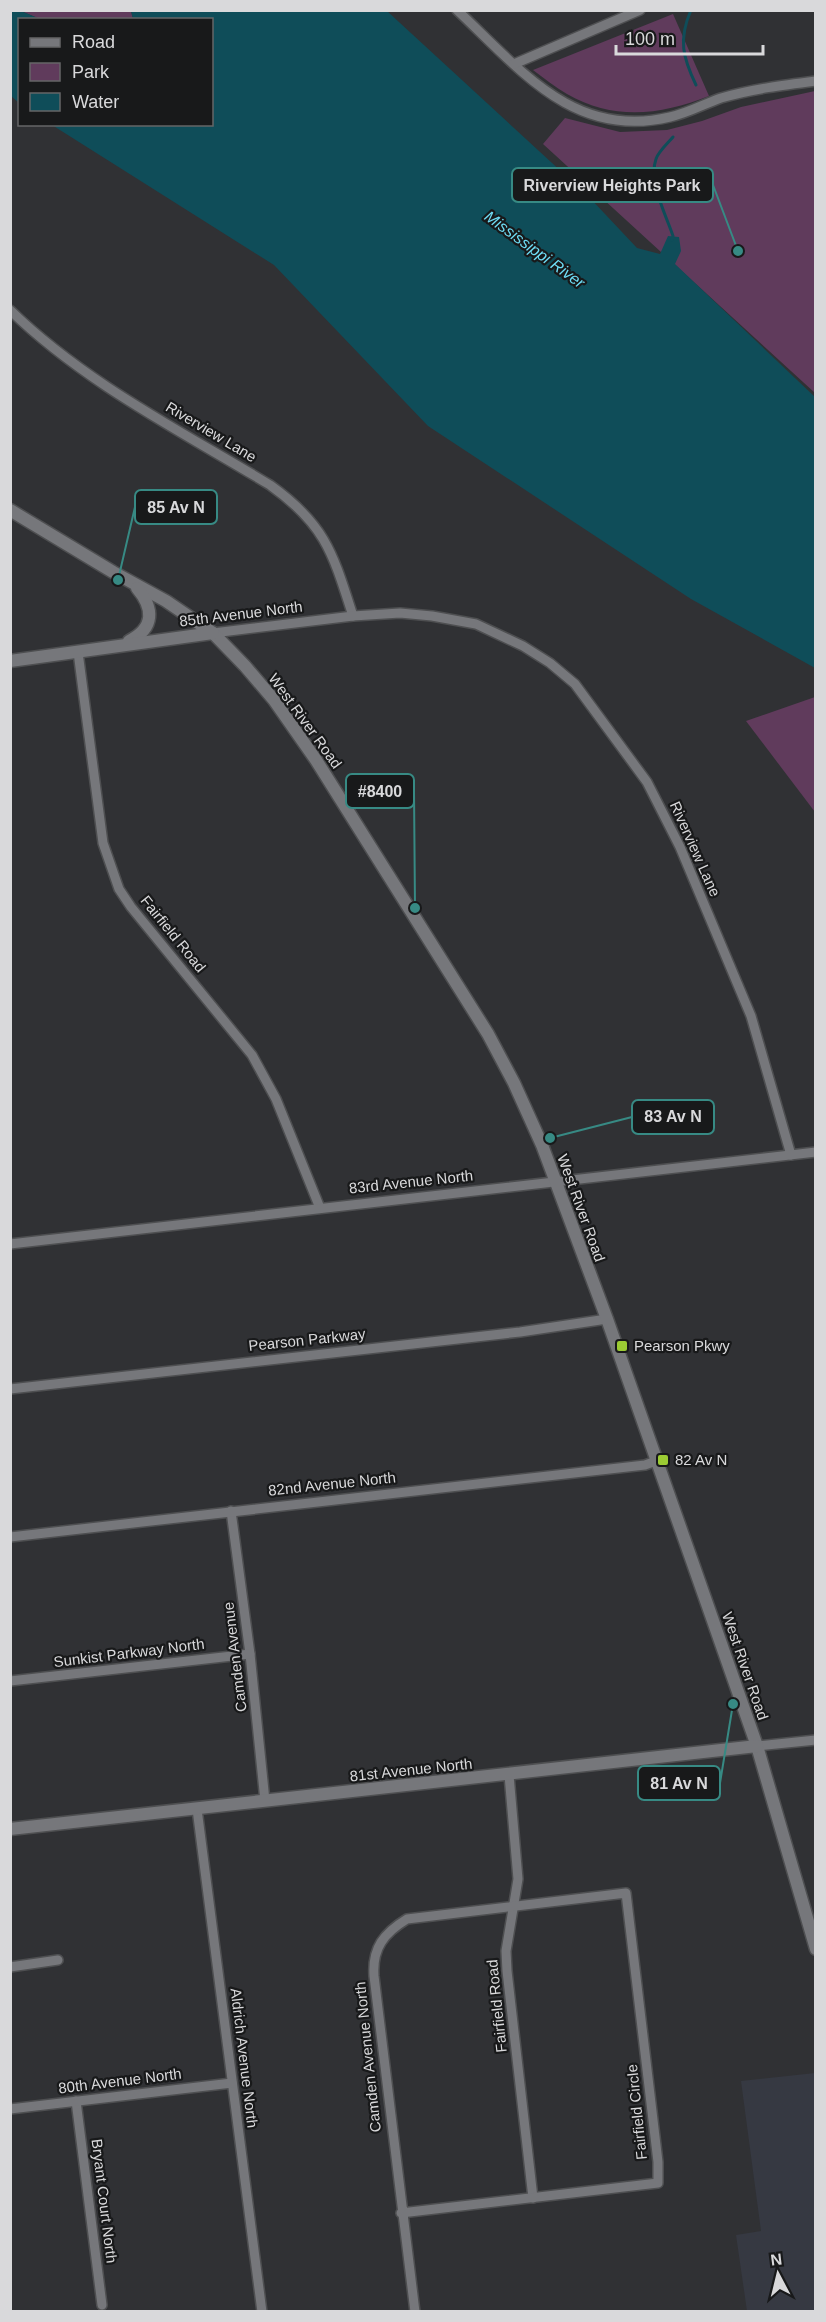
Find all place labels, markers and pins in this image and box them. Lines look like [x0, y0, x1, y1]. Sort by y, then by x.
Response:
callout: Riverview Heights Park [512, 168, 713, 202]
callout: 85 Av N [135, 490, 217, 524]
callout: #8400 [346, 774, 414, 808]
callout: 83 Av N [632, 1100, 714, 1134]
place label: Pearson Pkwy [634, 1337, 730, 1354]
marker: Pearson Pkwy [615, 1339, 629, 1353]
place label: 82 Av N [675, 1451, 727, 1468]
marker: 82 Av N [656, 1453, 670, 1467]
callout: 81 Av N [638, 1766, 720, 1800]

